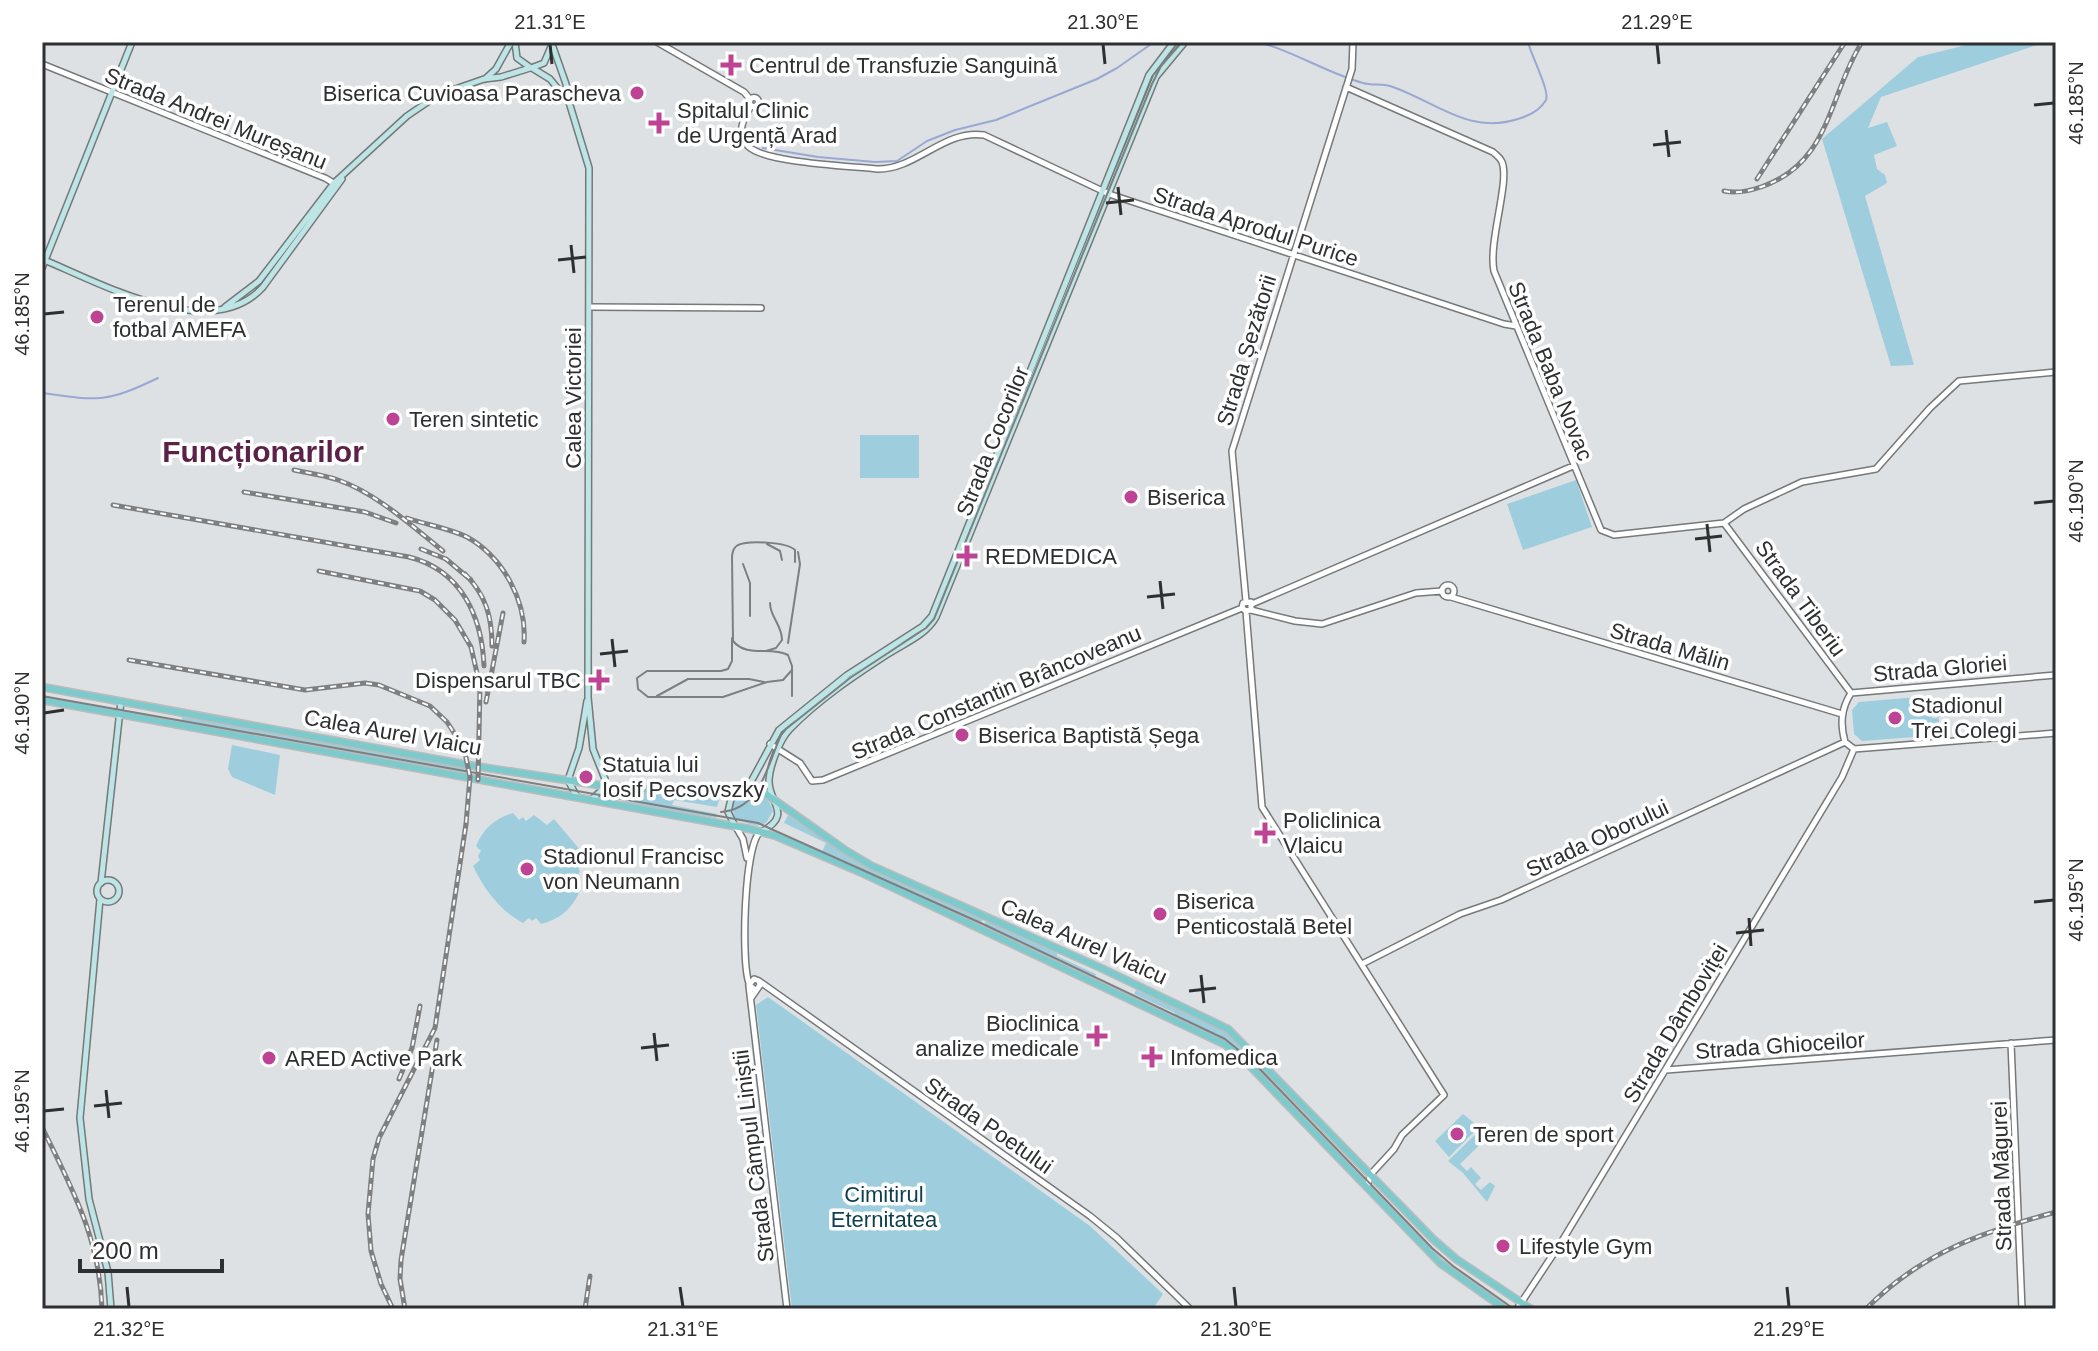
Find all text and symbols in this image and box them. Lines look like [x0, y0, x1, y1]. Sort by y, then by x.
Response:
text: 21.31°E [514, 11, 586, 33]
text: 21.30°E [1067, 11, 1139, 33]
text: 21.29°E [1621, 11, 1693, 33]
place label: Centrul de Transfuzie Sanguină [749, 53, 1058, 78]
marker: Centrul de Transfuzie Sanguină [720, 54, 742, 76]
text: 46.185°N [2065, 61, 2087, 145]
street label: Strada Andrei Mureșanu [101, 62, 330, 174]
place label: Biserica Cuvioasa Parascheva [323, 81, 622, 106]
marker: Biserica Cuvioasa Parascheva [628, 84, 646, 102]
place label: Spitalul Clinic de Urgență Arad [677, 98, 837, 148]
marker: Spitalul Clinic de Urgență Arad [648, 112, 670, 134]
street label: Strada Aprodul Purice [1150, 182, 1361, 271]
text: 46.185°N [11, 272, 33, 356]
street label: Strada Șezătorii [1212, 272, 1281, 429]
street label: Strada Baba Novac [1503, 278, 1598, 464]
place label: Terenul de fotbal AMEFA [113, 292, 247, 342]
marker: Terenul de fotbal AMEFA [88, 308, 106, 326]
street label: Calea Victoriei [561, 327, 586, 469]
street label: Strada Cocorilor [951, 363, 1034, 520]
place label: Teren sintetic [409, 407, 539, 432]
marker: Teren sintetic [384, 410, 402, 428]
district label: Funcționarilor [162, 435, 364, 469]
text: 46.190°N [2065, 459, 2087, 543]
place label: Biserica [1147, 485, 1226, 510]
marker: Biserica [1122, 488, 1140, 506]
street label: Strada Tiberiu [1750, 536, 1851, 661]
place label: REDMEDICA [985, 544, 1117, 569]
marker: REDMEDICA [956, 545, 978, 567]
street label: Strada Mălin [1607, 617, 1733, 676]
street label: Strada Constantin Brâncoveanu [848, 620, 1145, 765]
street label: Strada Gloriei [1872, 650, 2008, 687]
place label: Dispensarul TBC [415, 668, 581, 693]
marker: Dispensarul TBC [588, 669, 610, 691]
text: 46.190°N [11, 671, 33, 755]
place label: Stadionul Trei Colegi [1911, 693, 2017, 743]
street label: Calea Aurel Vlaicu [302, 705, 484, 760]
marker: Stadionul Trei Colegi [1886, 709, 1904, 727]
place label: Biserica Baptistă Șega [978, 723, 1200, 748]
marker: Biserica Baptistă Șega [953, 726, 971, 744]
place label: Statuia lui Iosif Pecsovszky [602, 752, 765, 802]
marker: Statuia lui Iosif Pecsovszky [577, 768, 595, 786]
street label: Strada Oborului [1522, 795, 1672, 882]
place label: Policlinica Vlaicu [1283, 808, 1382, 858]
marker: Policlinica Vlaicu [1254, 822, 1276, 844]
place label: Stadionul Francisc von Neumann [543, 844, 724, 894]
text: 46.195°N [2065, 858, 2087, 942]
marker: Stadionul Francisc von Neumann [518, 860, 536, 878]
place label: Biserica Penticostală Betel [1176, 889, 1352, 939]
street label: Calea Aurel Vlaicu [997, 893, 1171, 989]
marker: Biserica Penticostală Betel [1151, 905, 1169, 923]
street label: Strada Dâmboviței [1618, 939, 1733, 1107]
place label: Bioclinica analize medicale [915, 1011, 1080, 1061]
marker: Bioclinica analize medicale [1086, 1025, 1108, 1047]
street label: Strada Ghioceilor [1694, 1027, 1866, 1064]
place label: Infomedica [1170, 1045, 1278, 1070]
place label: ARED Active Park [285, 1046, 463, 1071]
marker: Infomedica [1141, 1046, 1163, 1068]
street label: Strada Câmpul Liniștii [728, 1048, 779, 1264]
marker: ARED Active Park [260, 1049, 278, 1067]
text: 46.195°N [11, 1069, 33, 1153]
street label: Strada Poetului [920, 1072, 1057, 1179]
street label: Strada Măgurei [1986, 1100, 2017, 1252]
place label: Teren de sport [1473, 1122, 1614, 1147]
marker: Teren de sport [1448, 1125, 1466, 1143]
park label: Cimitirul Eternitatea [831, 1182, 938, 1232]
scale bar [80, 1223, 222, 1273]
place label: Lifestyle Gym [1519, 1234, 1652, 1259]
text: 200 m [92, 1237, 159, 1264]
marker: Lifestyle Gym [1494, 1237, 1512, 1255]
text: 21.32°E [93, 1318, 165, 1340]
text: 21.31°E [647, 1318, 719, 1340]
text: 21.30°E [1200, 1318, 1272, 1340]
text: 21.29°E [1753, 1318, 1825, 1340]

